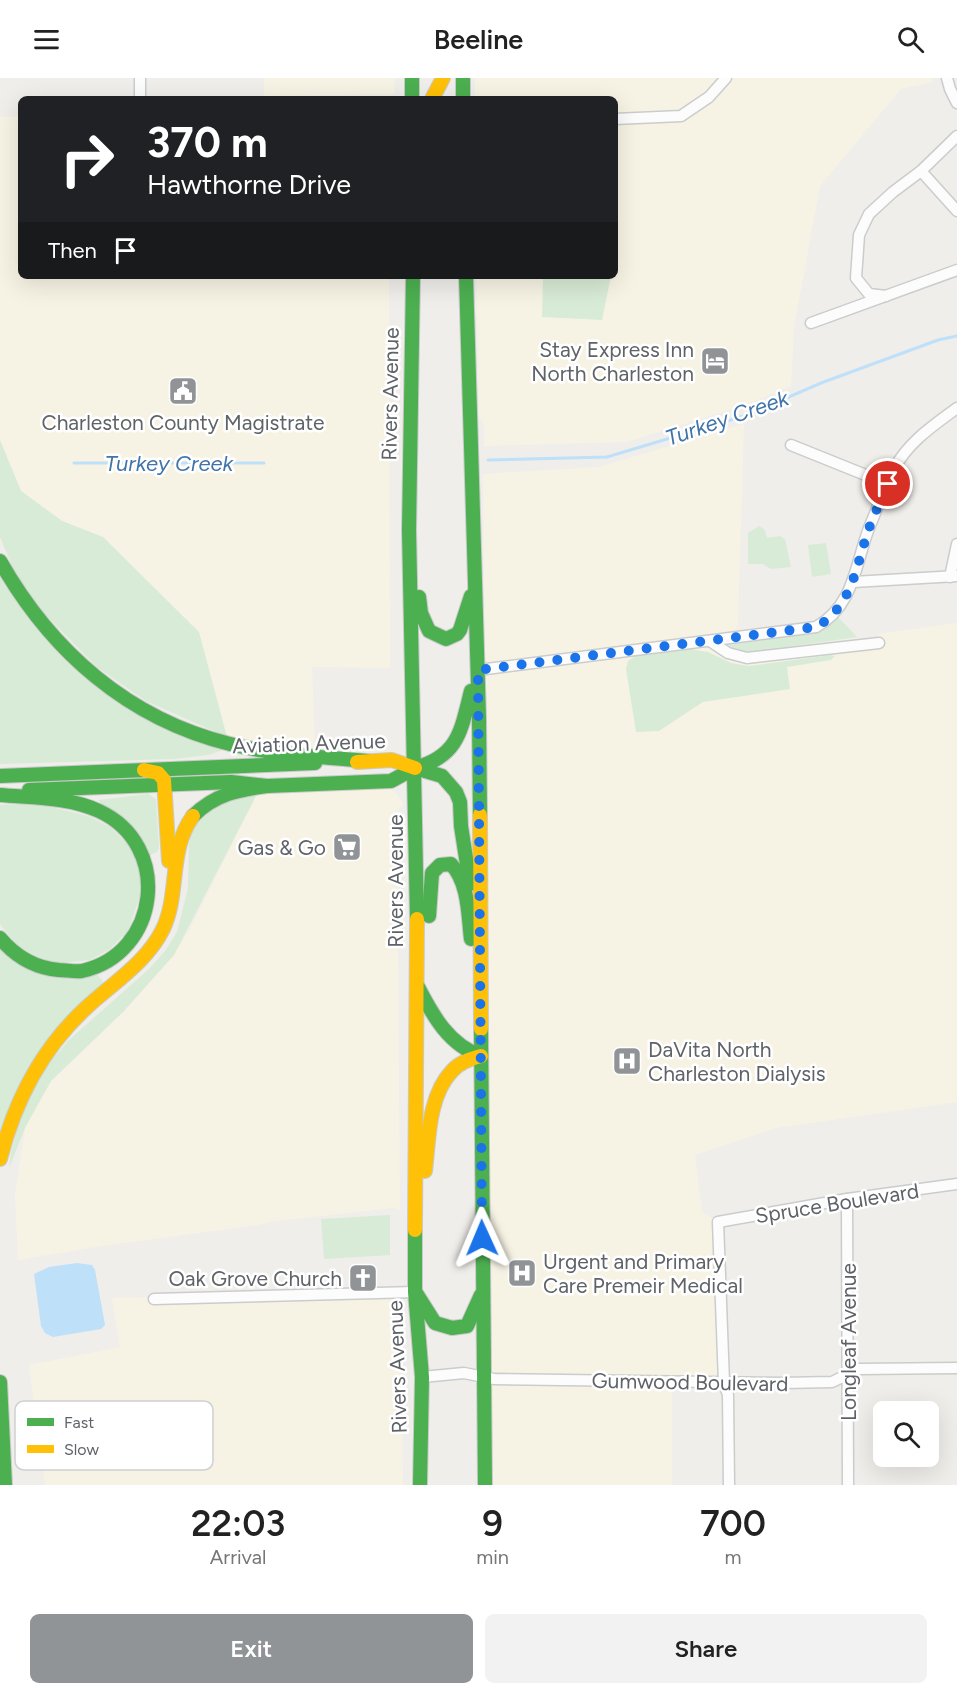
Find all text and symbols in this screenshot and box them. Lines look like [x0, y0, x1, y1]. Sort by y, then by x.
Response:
icon: menu [30, 23, 63, 56]
text: Beeline [434, 23, 523, 56]
icon: search [894, 23, 927, 56]
text: 370 m [147, 117, 268, 168]
icon: right [48, 120, 126, 198]
text: Hawthorne Drive [147, 168, 351, 201]
icon: arrive [109, 234, 142, 267]
text: Then [48, 237, 97, 264]
street label: Rivers Avenue [376, 327, 404, 461]
place label: Stay Express Inn North Charleston [531, 337, 694, 386]
hotel icon: Stay Express Inn North Charleston [699, 345, 731, 377]
public building icon: Charleston County Magistrate [167, 375, 199, 407]
water label: Turkey Creek [662, 384, 793, 452]
place label: Charleston County Magistrate [42, 410, 325, 435]
water label: Turkey Creek [105, 450, 235, 477]
pin [862, 458, 913, 509]
icon: arrive [871, 467, 904, 500]
street label: Aviation Avenue [232, 728, 386, 758]
street label: Rivers Avenue [383, 814, 408, 948]
supermarket icon: Gas & Go [331, 831, 363, 863]
place label: Gas & Go [238, 835, 326, 860]
place label: DaVita North Charleston Dialysis [648, 1037, 826, 1086]
hospital icon: DaVita North Charleston Dialysis [611, 1045, 643, 1077]
street label: Spruce Boulevard [753, 1178, 921, 1228]
position arrow [450, 1206, 514, 1270]
place label: Urgent and Primary Care Premeir Medical [543, 1249, 743, 1298]
hospital icon: Urgent and Primary Care Premeir Medical [506, 1257, 538, 1289]
church icon: Oak Grove Church [347, 1262, 379, 1294]
street label: Longleaf Avenue [836, 1263, 861, 1421]
place label: Oak Grove Church [169, 1266, 342, 1291]
street label: Rivers Avenue [382, 1300, 412, 1434]
street label: Gumwood Boulevard [591, 1368, 789, 1396]
legend [15, 1401, 213, 1470]
map controls [873, 1401, 939, 1467]
button: search [873, 1401, 939, 1467]
text: Fast [64, 1413, 94, 1432]
text: Slow [64, 1440, 99, 1459]
text: 22:03 [191, 1502, 285, 1545]
text: 9 [482, 1502, 503, 1545]
text: 700 [700, 1502, 766, 1545]
text: Arrival [210, 1545, 266, 1569]
text: min [476, 1545, 509, 1569]
text: m [724, 1545, 741, 1569]
button: Exit [30, 1614, 473, 1683]
button: Share [485, 1614, 927, 1683]

